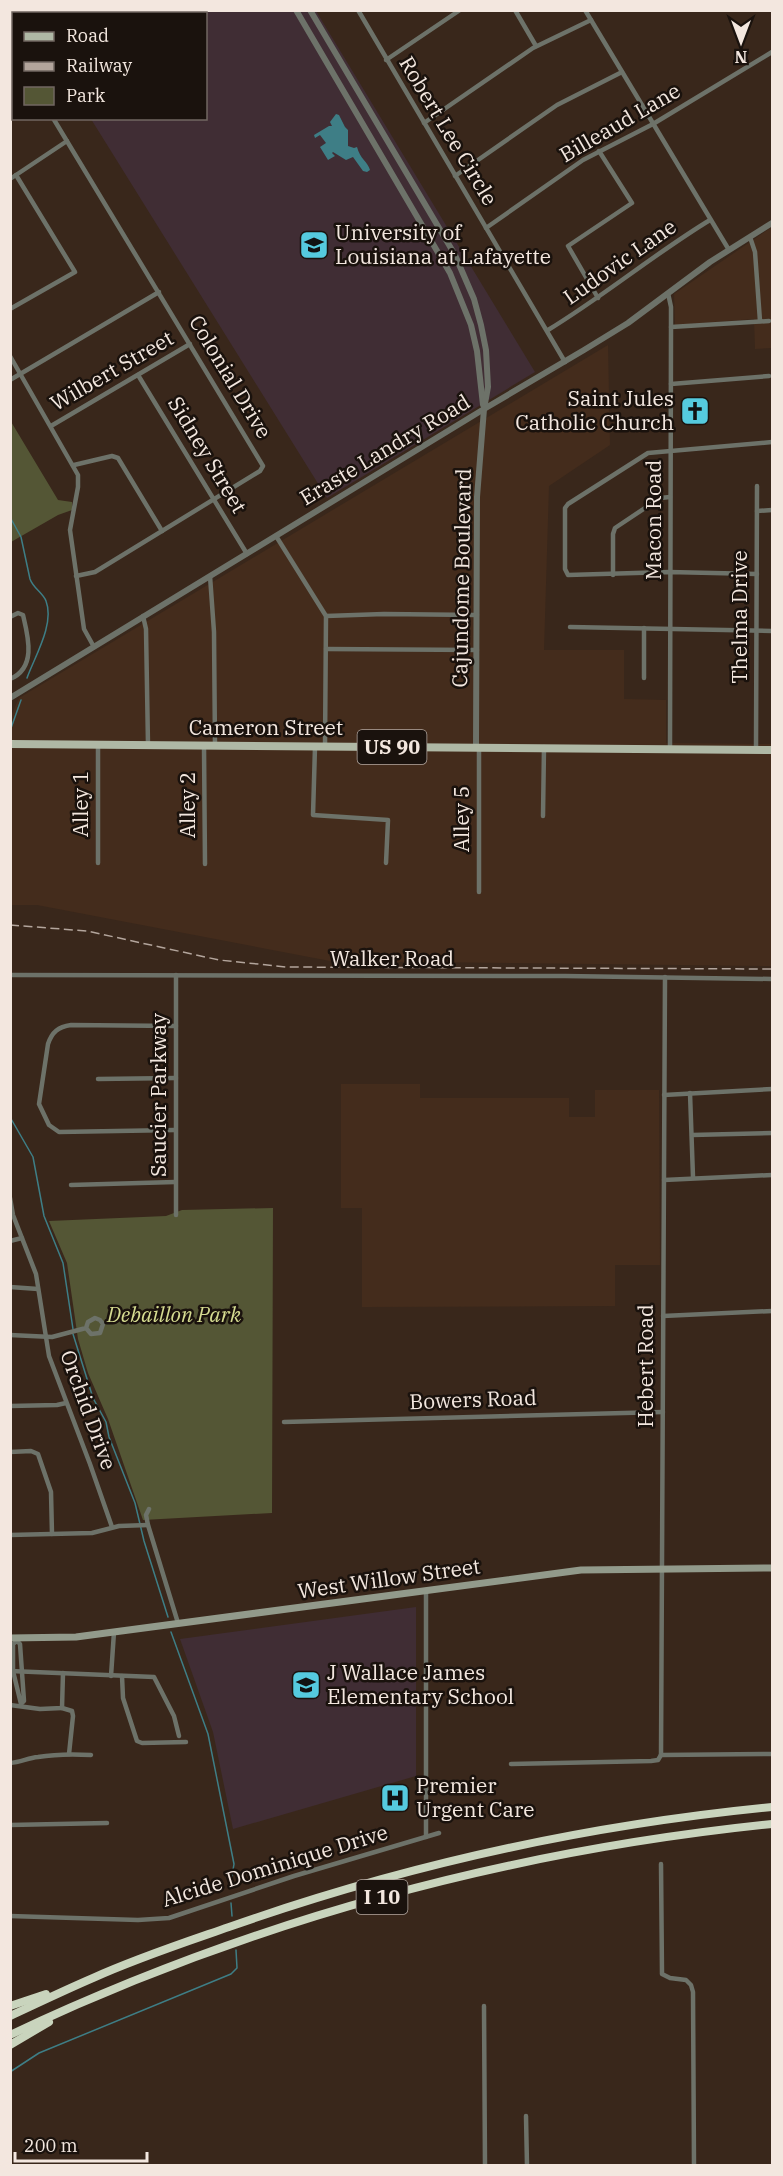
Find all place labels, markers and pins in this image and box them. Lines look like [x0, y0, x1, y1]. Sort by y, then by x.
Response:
place label: University of Louisiana at Lafayette [335, 218, 551, 270]
school or university icon: University of Louisiana at Lafayette [298, 229, 330, 261]
place label: Saint Jules Catholic Church [515, 384, 674, 436]
church icon: Saint Jules Catholic Church [679, 395, 711, 427]
place label: J Wallace James Elementary School [327, 1658, 514, 1710]
school or university icon: J Wallace James Elementary School [290, 1669, 322, 1701]
place label: Premier Urgent Care [416, 1771, 534, 1823]
hospital icon: Premier Urgent Care [379, 1782, 411, 1814]

